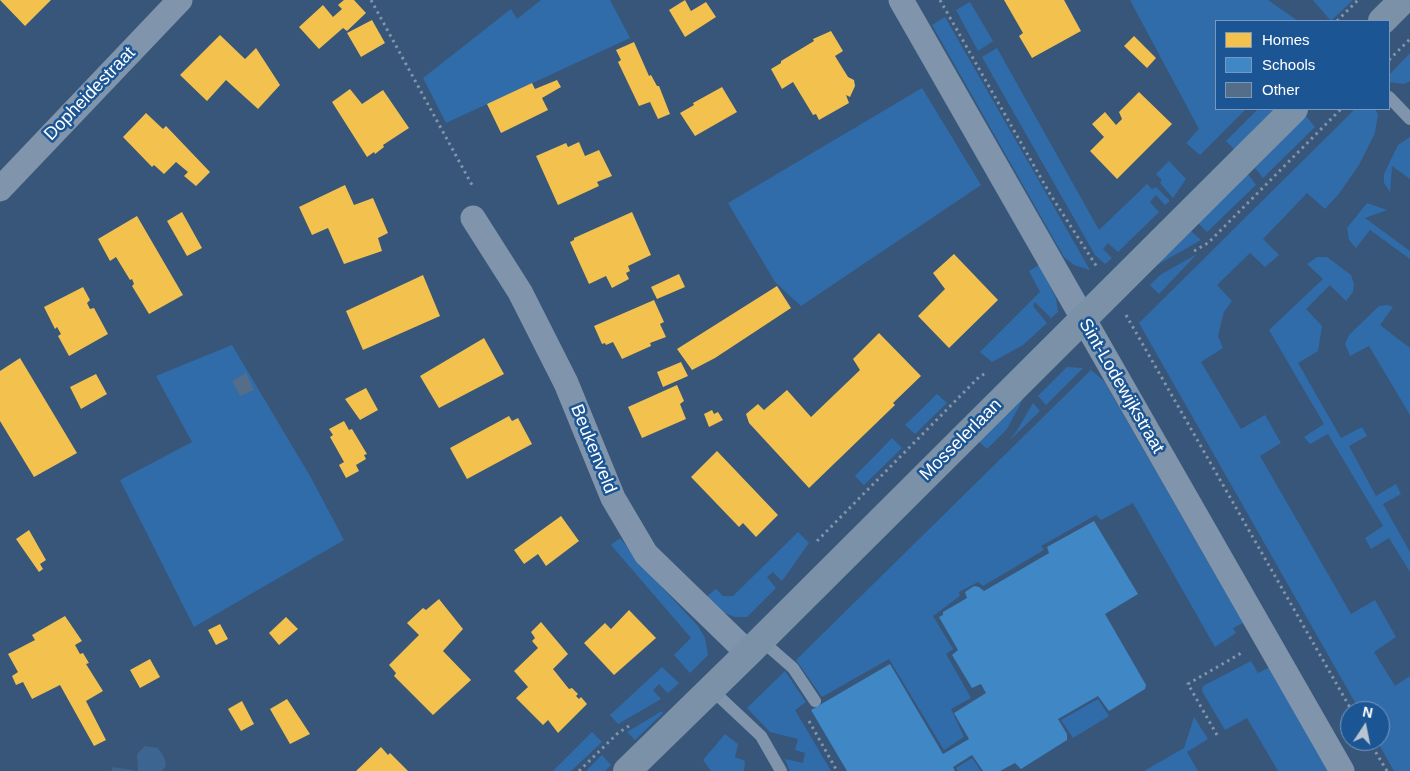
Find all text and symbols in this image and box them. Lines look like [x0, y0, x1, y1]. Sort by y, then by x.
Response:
legend [1215, 20, 1390, 110]
text: Homes [1262, 31, 1310, 48]
street label: Dopheidestraat [40, 43, 140, 145]
text: Schools [1262, 56, 1315, 73]
text: Other [1262, 81, 1300, 98]
street label: Sint-Lodewijkstraat [1074, 315, 1168, 457]
street label: Mosselerlaan [916, 395, 1006, 485]
street label: Beukenveld [565, 401, 621, 497]
north arrow [1340, 701, 1390, 751]
text: N [1361, 703, 1374, 721]

